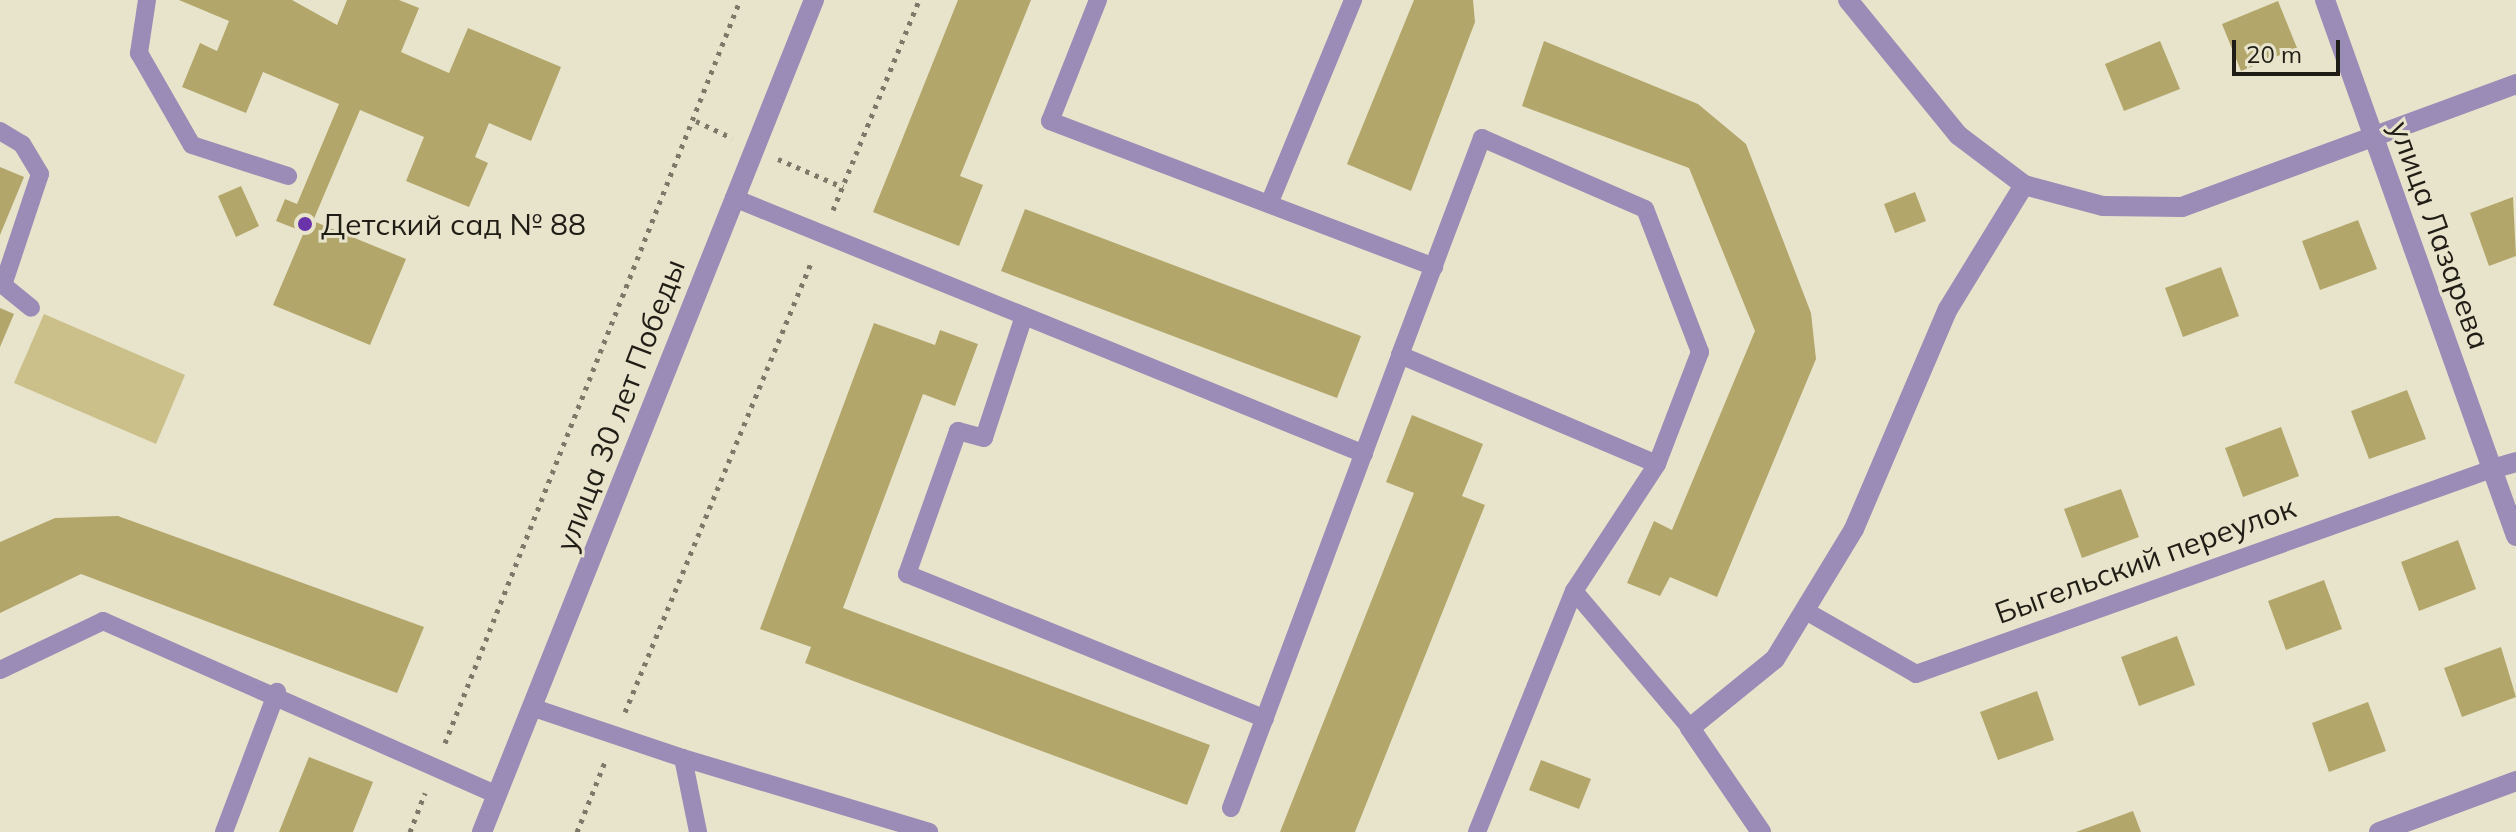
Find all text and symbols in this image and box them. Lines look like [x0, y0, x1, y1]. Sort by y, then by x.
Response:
scale bar [2236, 24, 2344, 74]
text: 20 m [2246, 39, 2302, 69]
street label: улица Лазарева [2382, 116, 2498, 354]
place label: Детский сад № 88 [321, 206, 586, 242]
marker: Детский сад № 88 [296, 215, 314, 233]
street label: улица 30 лет Победы [548, 254, 692, 556]
street label: Быгельский переулок [1990, 489, 2300, 631]

